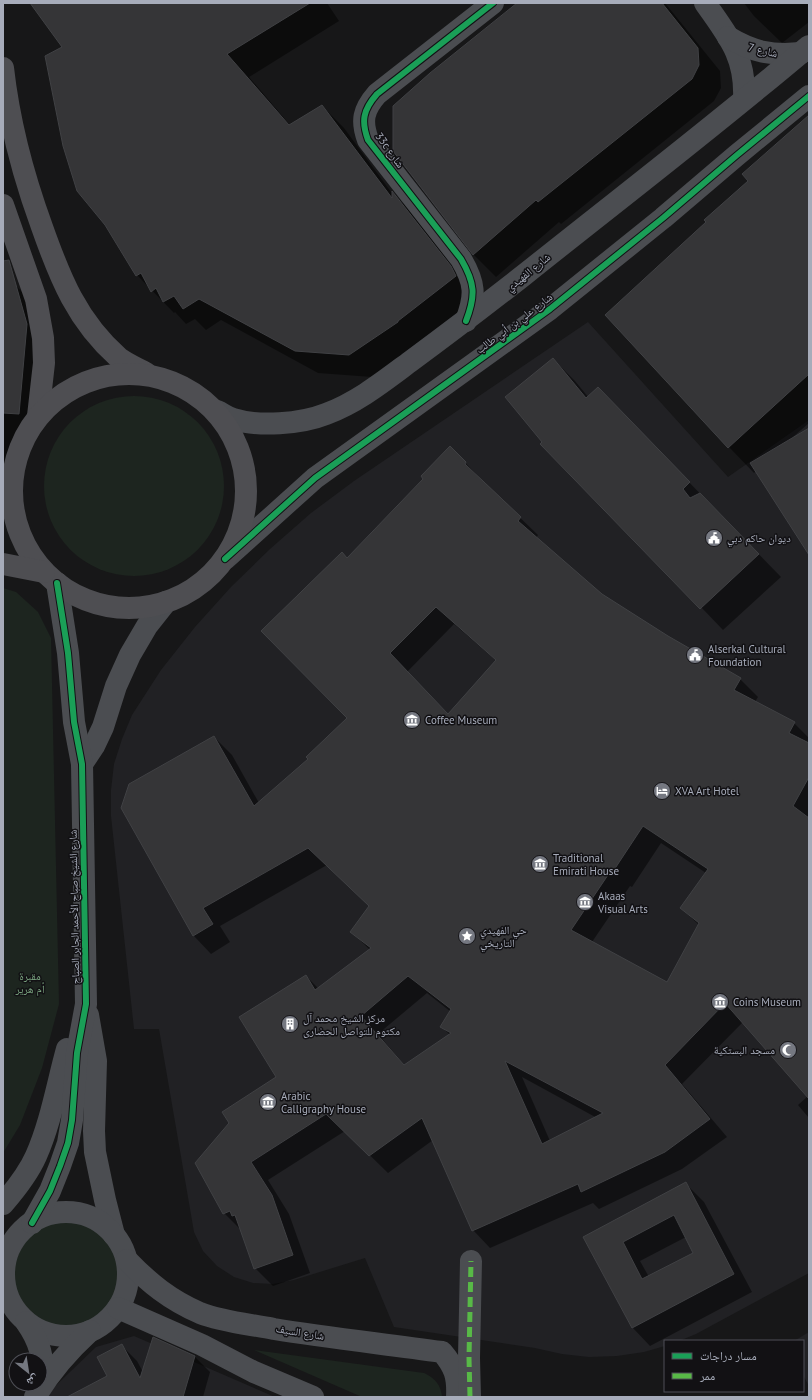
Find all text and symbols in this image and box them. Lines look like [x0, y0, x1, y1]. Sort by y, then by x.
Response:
street label: شارع 7 [747, 40, 779, 60]
street label: 33c شارع [372, 129, 408, 171]
street label: شارع الفهيدي [503, 250, 554, 296]
street label: شارع علي بن أبي طالب [473, 290, 556, 358]
public building icon: ديوان حاكم دبي [704, 528, 724, 548]
place label: ديوان حاكم دبي [727, 531, 791, 547]
place label: Alserkal Cultural Foundation [708, 642, 787, 669]
public building icon: Alserkal Cultural Foundation [685, 645, 705, 665]
museum icon: Coffee Museum [402, 710, 422, 730]
place label: Coffee Museum [425, 713, 497, 727]
hotel icon: XVA Art Hotel [652, 781, 672, 801]
place label: XVA Art Hotel [675, 784, 740, 798]
street label: شارع الشيخ صباح الأحمد الجابر الصباح [66, 829, 82, 985]
place label: Traditional Emirati House [553, 851, 619, 878]
museum icon: Traditional Emirati House [530, 854, 550, 874]
place label: Akaas Visual Arts [597, 889, 648, 916]
museum icon: Akaas Visual Arts [575, 892, 595, 912]
place label: حي الفهيدي التاريخي [480, 923, 527, 952]
place icon: حي الفهيدي التاريخي [457, 926, 477, 946]
park label: مقبرة أم هرير [14, 969, 45, 996]
museum icon: Coins Museum [710, 992, 730, 1012]
place label: Coins Museum [733, 995, 801, 1009]
place label: مركز الشيخ محمد آل مكتوم للتواصل الحضارى [303, 1011, 400, 1038]
building icon: مركز الشيخ محمد آل مكتوم للتواصل الحضارى [280, 1014, 300, 1034]
mosque icon: مسجد البستكية [778, 1040, 798, 1060]
place label: مسجد البستكية [714, 1043, 775, 1057]
place label: Arabic Calligraphy House [281, 1089, 367, 1116]
museum icon: Arabic Calligraphy House [258, 1092, 278, 1112]
street label: شارع السيف [275, 1321, 325, 1343]
legend [664, 1340, 804, 1392]
text: مسار دراجات [700, 1348, 757, 1363]
north arrow [8, 1352, 48, 1392]
text: ممر [699, 1368, 715, 1383]
text: ش [24, 1371, 42, 1390]

